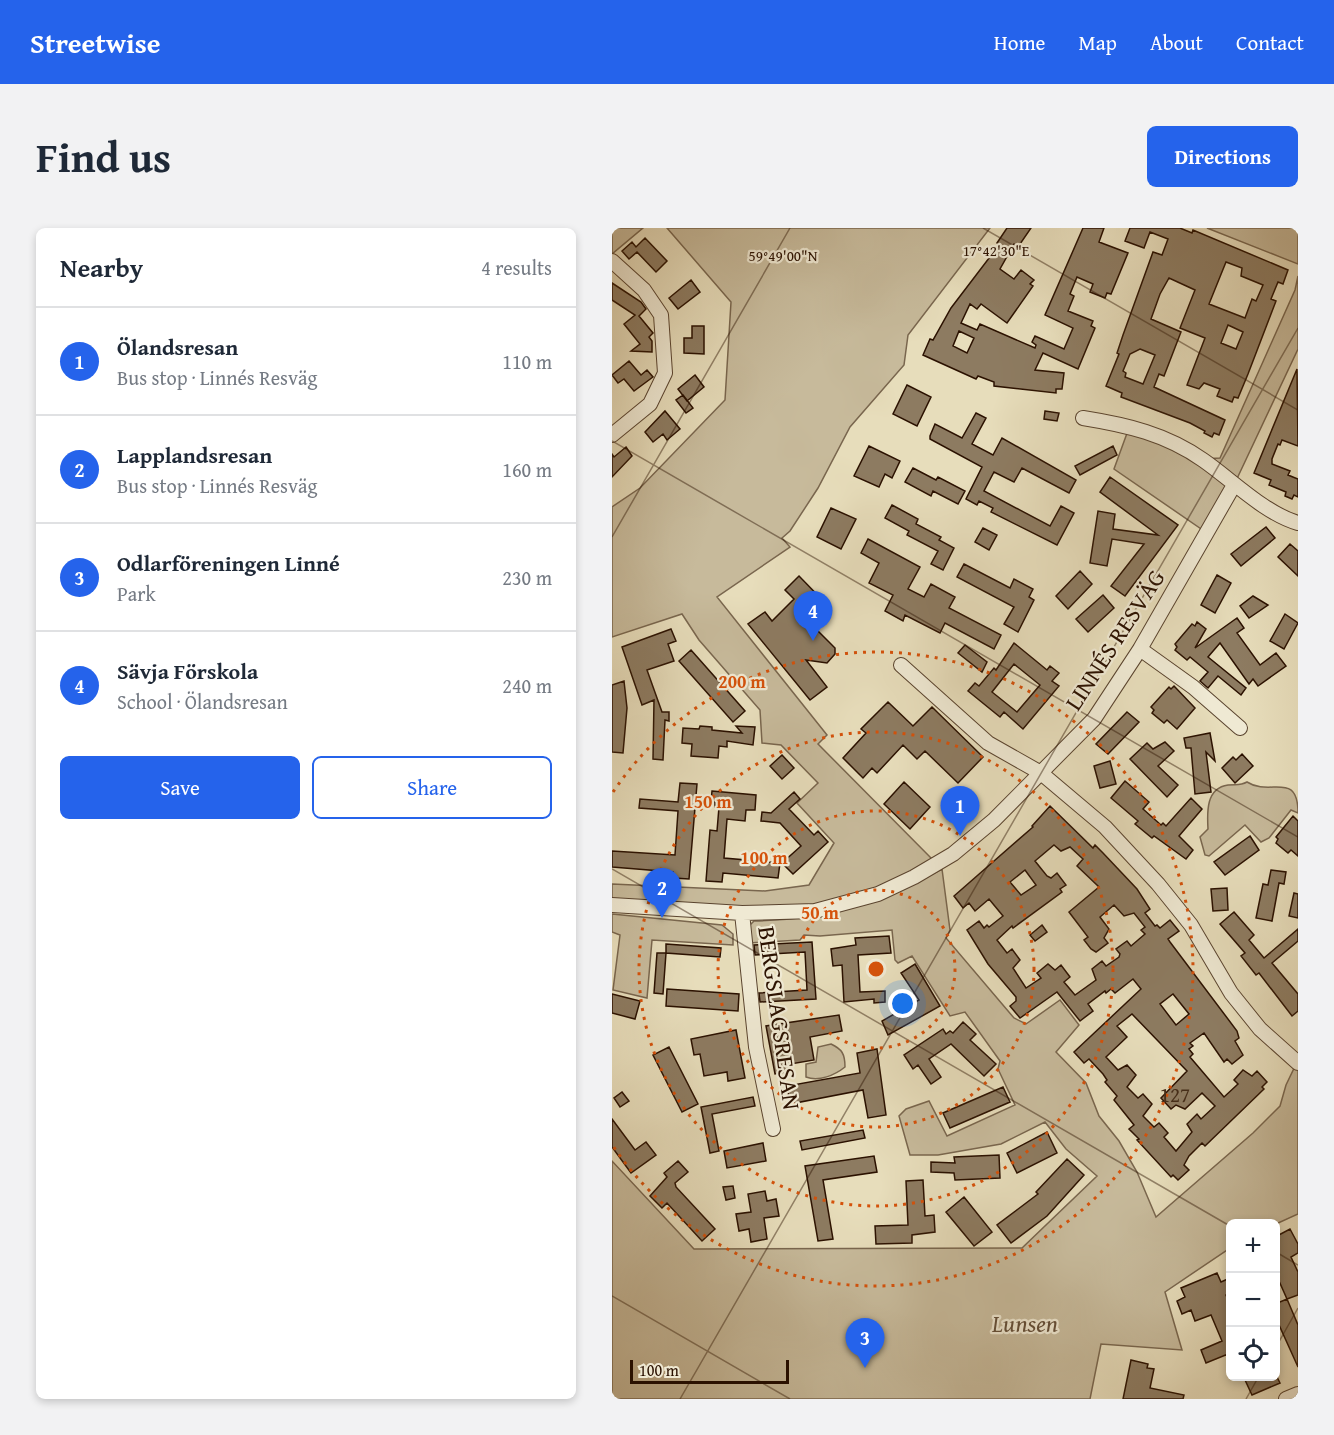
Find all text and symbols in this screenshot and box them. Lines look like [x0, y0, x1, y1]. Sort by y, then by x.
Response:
text: Streetwise [30, 22, 160, 63]
text: Home [994, 27, 1045, 58]
text: Map [1078, 27, 1117, 58]
text: About [1150, 27, 1203, 58]
text: Contact [1236, 27, 1304, 58]
text: Find us [36, 126, 171, 187]
button: Directions [1147, 126, 1298, 187]
text: 17°42'30"E [963, 240, 1030, 261]
text: 59°49'00"N [749, 245, 818, 266]
text: Nearby [60, 248, 143, 287]
text: 4 results [481, 253, 552, 282]
text: Ölandsresan [117, 331, 238, 363]
text: 1 [74, 347, 85, 376]
text: 110 m [502, 347, 552, 376]
text: Bus stop · Linnés Resväg [117, 363, 317, 392]
text: Lapplandsresan [117, 439, 272, 471]
text: 2 [74, 455, 85, 484]
text: 160 m [502, 455, 552, 484]
text: Bus stop · Linnés Resväg [117, 471, 317, 500]
text: Odlarföreningen Linné [117, 547, 340, 579]
street label: LINNÉS RESVÄG [1056, 562, 1173, 717]
text: 3 [74, 563, 85, 592]
text: 230 m [502, 563, 552, 592]
text: Park [117, 579, 156, 608]
pin: 4 [794, 592, 832, 641]
text: Sävja Förskola [117, 655, 258, 687]
text: 200 m [718, 668, 766, 695]
text: 4 [74, 671, 85, 700]
text: 240 m [502, 671, 552, 700]
text: School · Ölandsresan [117, 687, 288, 716]
button: Save [60, 756, 300, 819]
button: Share [312, 756, 552, 819]
pin: 1 [940, 786, 980, 836]
text: 150 m [684, 788, 732, 815]
text: 100 m [740, 844, 788, 871]
pin: 2 [643, 868, 682, 918]
text: 50 m [801, 899, 840, 926]
street label: BERGSLAGSRESAN [749, 924, 810, 1112]
centre of rings [866, 959, 886, 979]
your location [888, 989, 917, 1018]
house number: 127 [1160, 1079, 1190, 1110]
map controls [1226, 1219, 1280, 1381]
button: + [1226, 1219, 1280, 1273]
button: − [1226, 1273, 1280, 1327]
park label: Lunsen [991, 1306, 1058, 1341]
pin: 3 [846, 1318, 884, 1368]
button: locate [1226, 1327, 1280, 1381]
scale bar [630, 1357, 789, 1384]
text: 100 m [639, 1358, 679, 1382]

